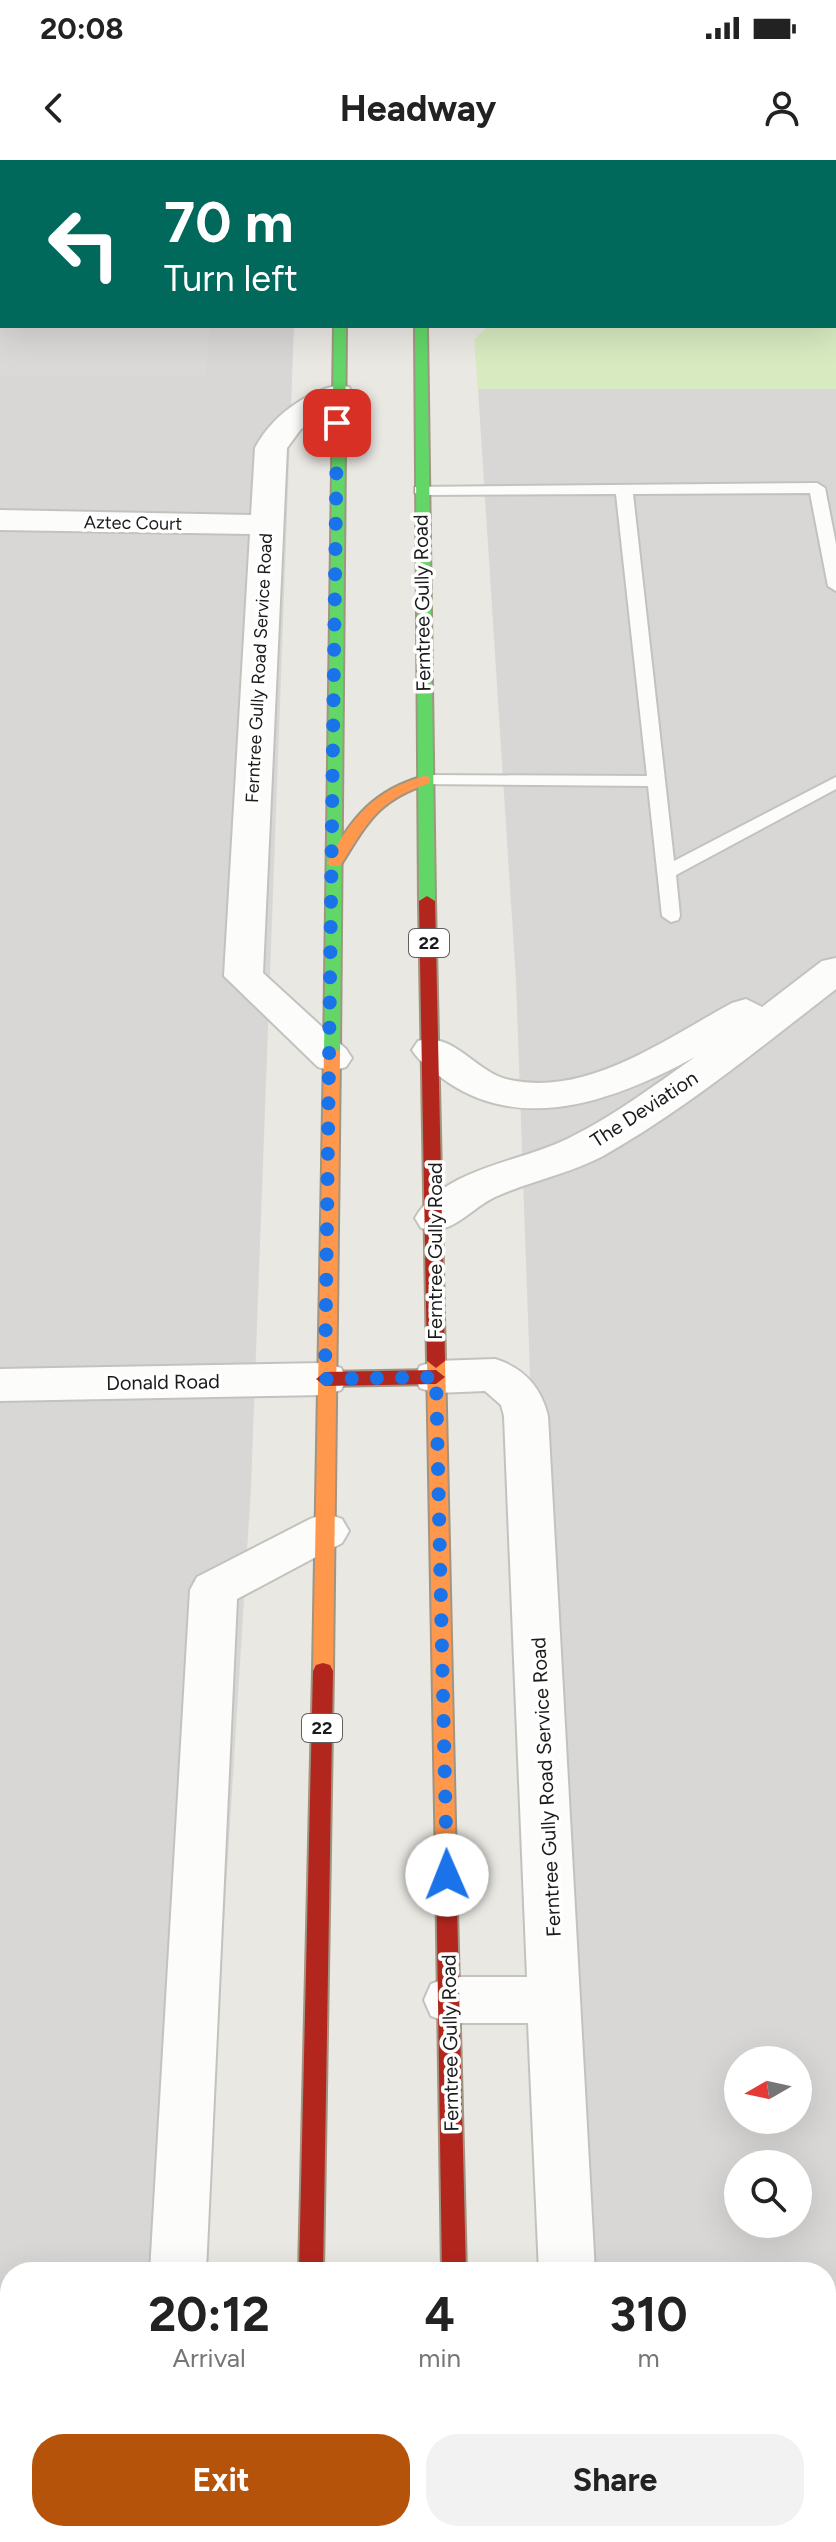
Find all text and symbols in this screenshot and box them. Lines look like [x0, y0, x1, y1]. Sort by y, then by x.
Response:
text: 20:08 [40, 10, 124, 47]
icon: back [32, 86, 76, 130]
icon: person [760, 86, 804, 130]
text: Headway [340, 87, 496, 130]
text: 70 m [164, 189, 294, 256]
icon: left [32, 192, 136, 296]
text: Turn left [164, 257, 298, 300]
pin [303, 389, 371, 457]
icon: arrive [315, 401, 359, 445]
street label: Aztec Court [84, 511, 182, 535]
street label: Ferntree Gully Road [408, 514, 436, 692]
street label: Ferntree Gully Road Service Road [241, 533, 277, 803]
road number: 22 [409, 929, 449, 957]
street label: The Deviation [586, 1066, 702, 1152]
street label: Ferntree Gully Road [423, 1162, 447, 1340]
street label: Donald Road [106, 1369, 220, 1395]
street label: Ferntree Gully Road Service Road [526, 1637, 566, 1937]
road number: 22 [302, 1714, 342, 1742]
position arrow [405, 1833, 489, 1917]
street label: Ferntree Gully Road [436, 1954, 464, 2132]
north arrow [724, 2046, 812, 2134]
map controls [724, 2046, 812, 2238]
button: search [724, 2150, 812, 2238]
text: 20:12 [148, 2285, 270, 2343]
text: 4 [424, 2285, 455, 2343]
text: 310 [609, 2285, 688, 2343]
text: Arrival [172, 2342, 246, 2374]
text: min [418, 2342, 461, 2374]
text: m [637, 2342, 660, 2374]
button: Exit [32, 2434, 410, 2526]
button: Share [426, 2434, 804, 2526]

